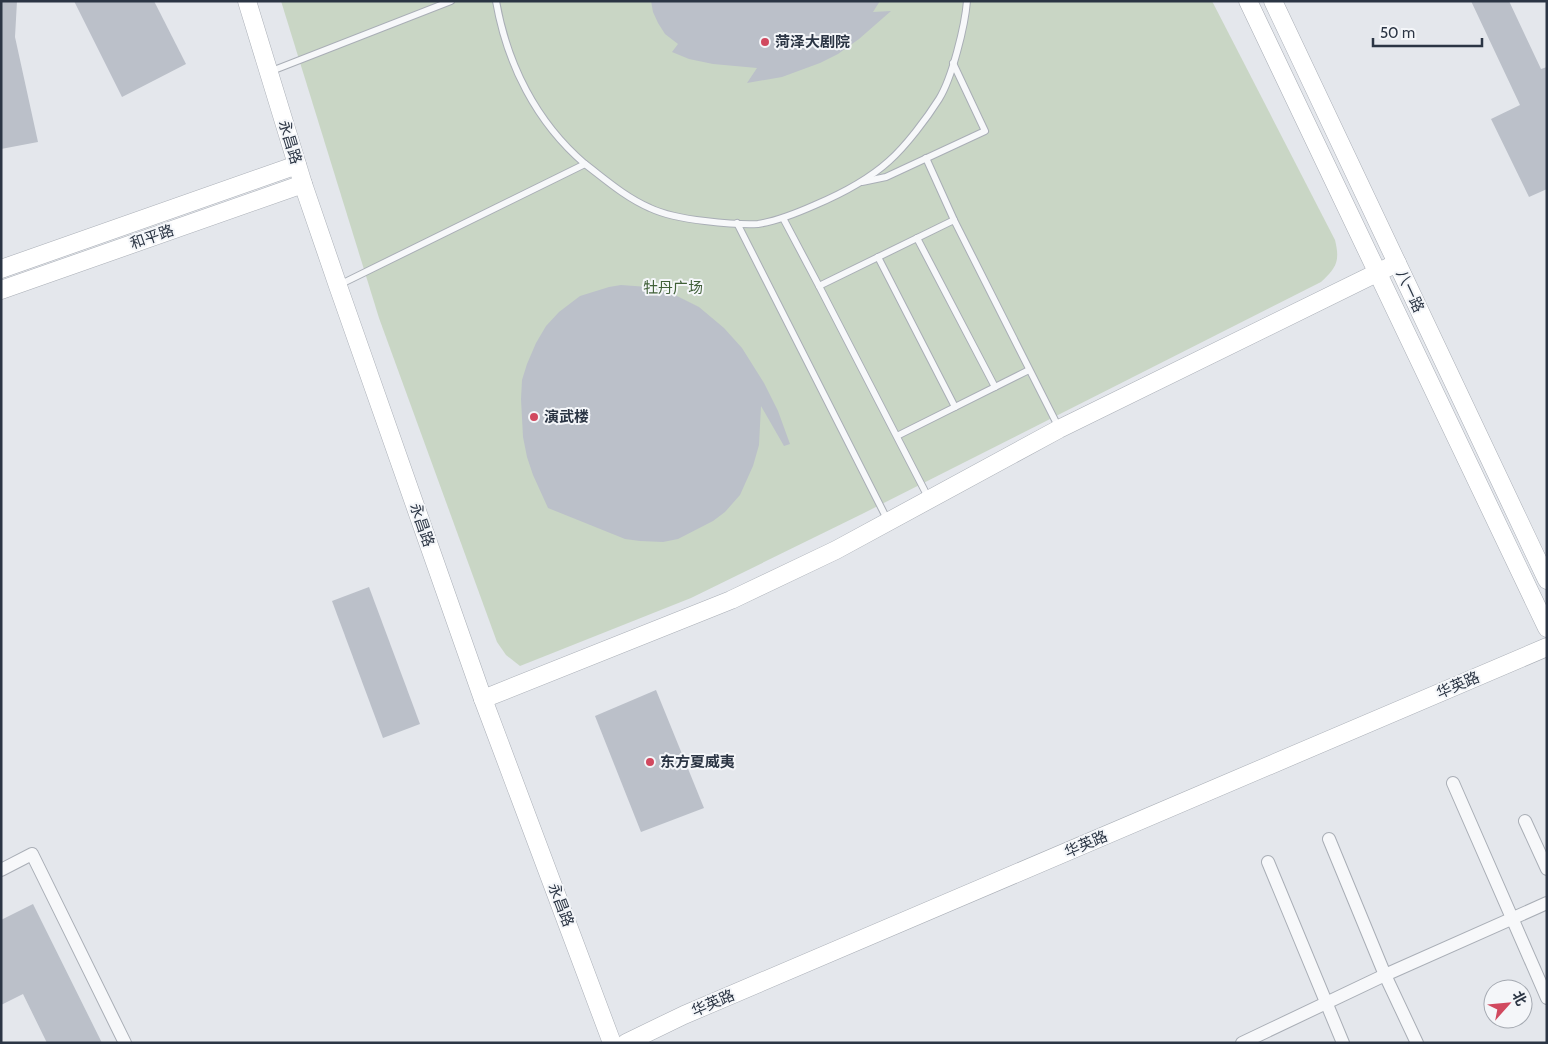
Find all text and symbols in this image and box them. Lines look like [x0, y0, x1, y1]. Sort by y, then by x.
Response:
scale bar [1373, 15, 1482, 47]
text: 50 m [1380, 24, 1415, 42]
place label: 菏泽大剧院 [775, 33, 850, 51]
marker: 菏泽大剧院 [759, 36, 771, 48]
street label: 永昌路 [275, 118, 305, 166]
street label: 和平路 [128, 221, 176, 253]
street label: 八一路 [1392, 267, 1428, 315]
park label: 牡丹广场 [643, 279, 703, 297]
place label: 演武楼 [544, 408, 589, 426]
marker: 演武楼 [528, 411, 540, 423]
street label: 永昌路 [406, 501, 438, 549]
street label: 华英路 [1434, 668, 1482, 702]
place label: 东方夏威夷 [660, 753, 735, 771]
marker: 东方夏威夷 [644, 756, 656, 768]
street label: 华英路 [1062, 827, 1110, 861]
street label: 永昌路 [545, 881, 577, 929]
north arrow [1483, 979, 1533, 1029]
street label: 华英路 [689, 986, 737, 1020]
text: 北 [1508, 988, 1531, 1008]

